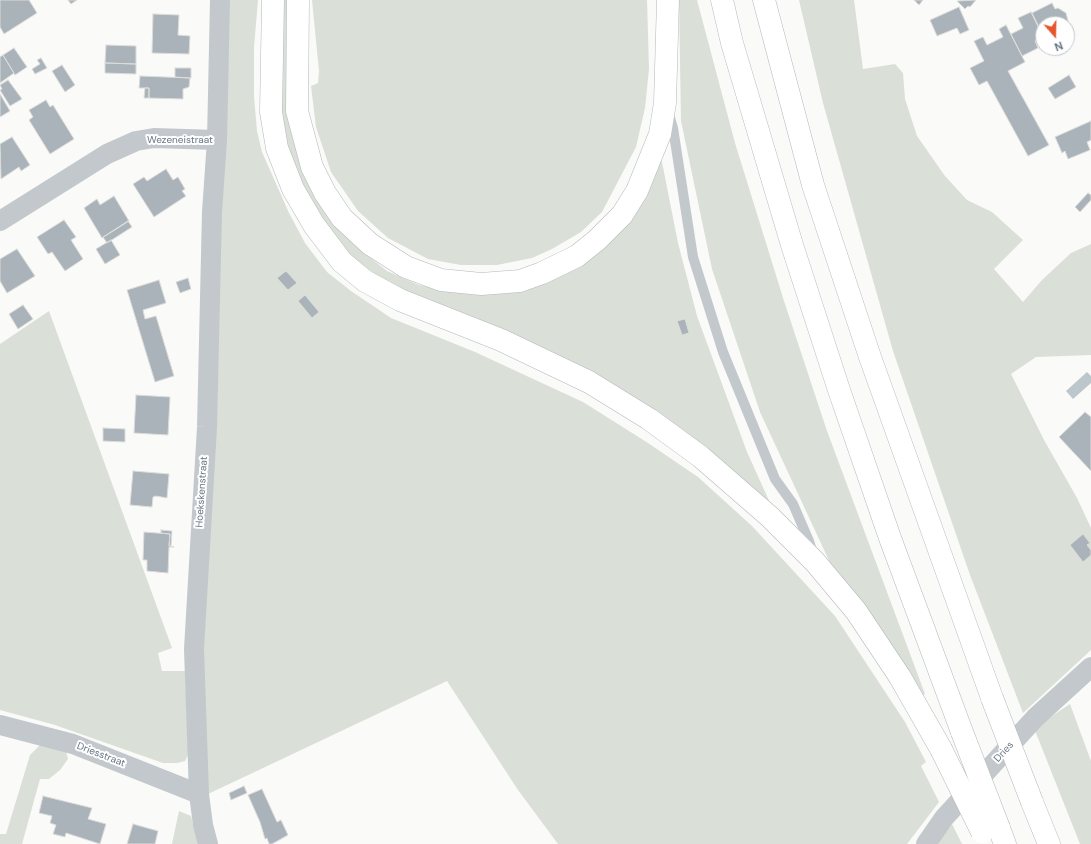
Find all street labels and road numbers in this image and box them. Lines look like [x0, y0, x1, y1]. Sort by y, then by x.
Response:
street label: Wezeneistraat [147, 134, 213, 146]
street label: Hoekskenstraat [194, 456, 210, 528]
street label: Dries [992, 739, 1016, 765]
street label: Driesstraat [75, 740, 127, 770]

